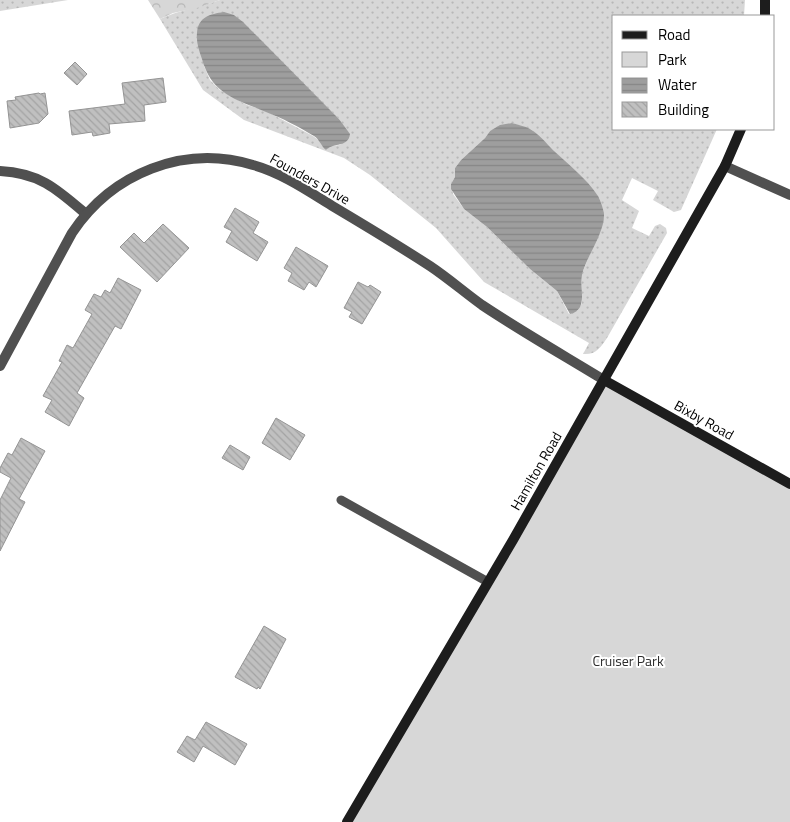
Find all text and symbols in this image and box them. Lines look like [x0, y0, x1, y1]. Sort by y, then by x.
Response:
legend [612, 15, 775, 130]
text: Road [658, 23, 690, 46]
text: Park [658, 48, 687, 71]
text: Water [658, 73, 697, 96]
text: Building [658, 98, 709, 121]
street label: Founders Drive [266, 148, 354, 209]
street label: Bixby Road [671, 395, 738, 445]
street label: Hamilton Road [505, 428, 567, 514]
park label: Cruiser Park [592, 650, 664, 671]

